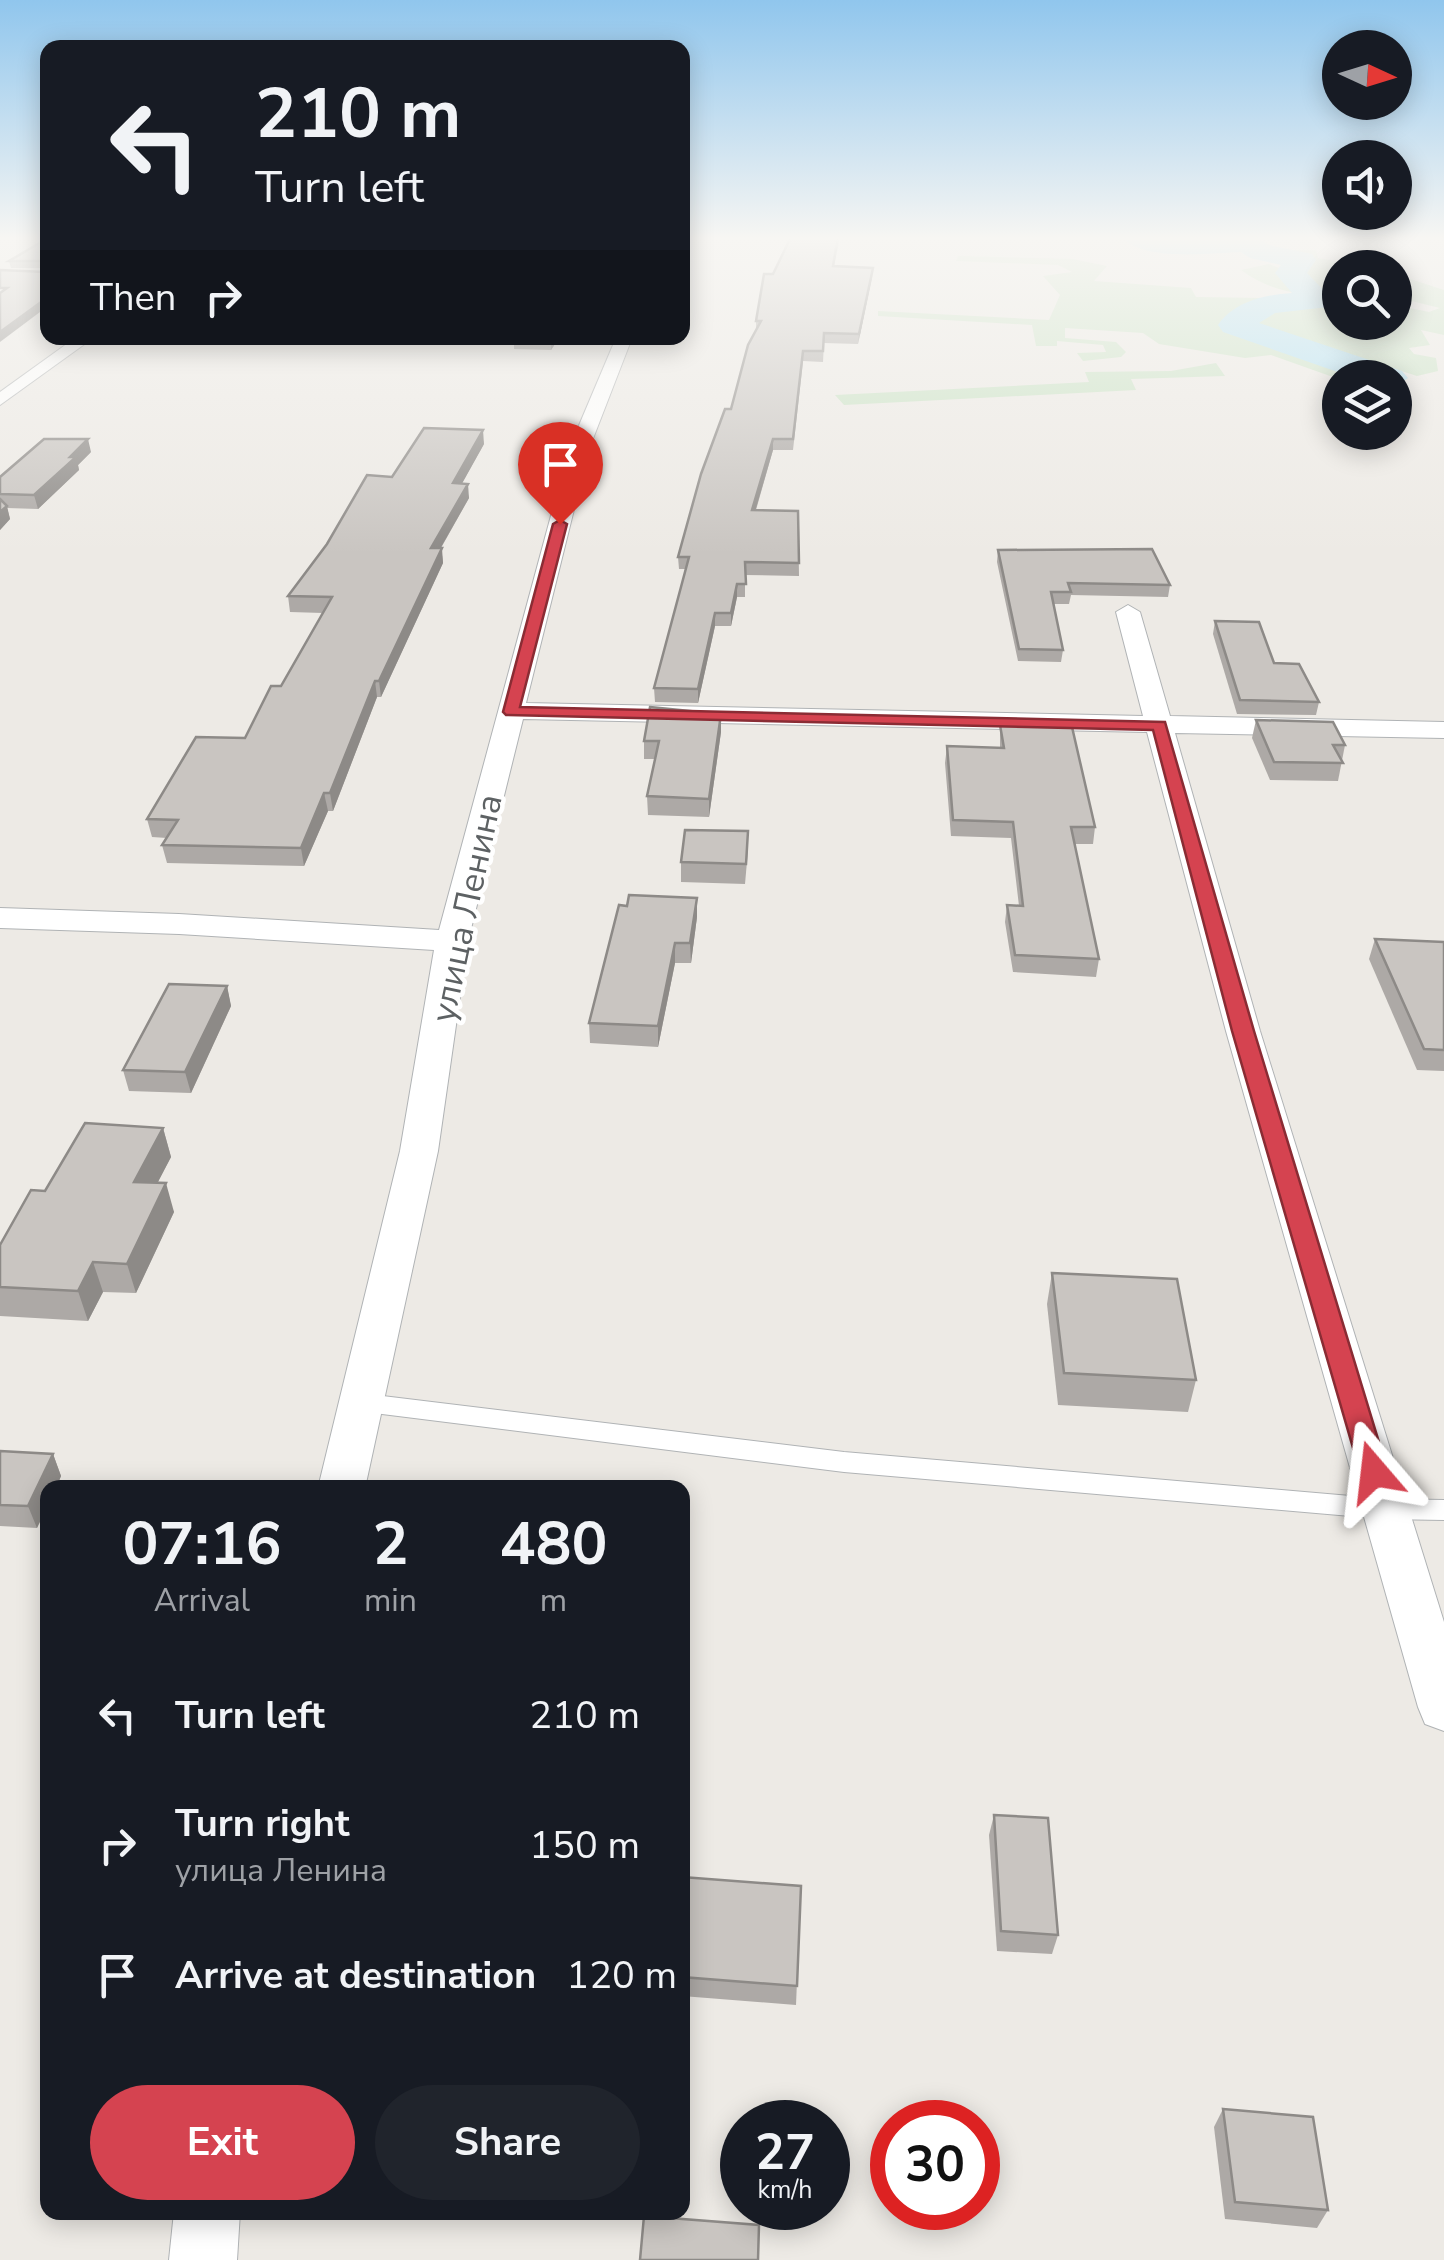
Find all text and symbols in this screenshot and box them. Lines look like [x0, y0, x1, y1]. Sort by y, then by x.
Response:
north arrow [1322, 30, 1412, 120]
map controls [1322, 30, 1412, 450]
text: 210 m [255, 66, 461, 162]
icon: left [90, 80, 220, 210]
button: sound [1322, 140, 1412, 230]
text: Turn left [255, 157, 424, 218]
button: search [1322, 250, 1412, 340]
icon: right [196, 270, 251, 325]
text: Then [90, 272, 176, 323]
button: layers [1322, 360, 1412, 450]
pin [518, 422, 603, 525]
icon: arrive [533, 437, 588, 492]
street label: улица Ленина [419, 790, 514, 1026]
position arrow [1322, 1420, 1426, 1524]
text: 07:16 [123, 1503, 281, 1585]
text: 2 [372, 1503, 408, 1585]
text: 480 [499, 1503, 607, 1585]
text: Arrival [154, 1579, 250, 1622]
text: min [364, 1579, 417, 1622]
text: m [540, 1579, 567, 1622]
icon: left [90, 1688, 145, 1743]
text: Turn left [175, 1690, 325, 1741]
text: 210 m [529, 1690, 640, 1741]
text: Turn right [175, 1798, 350, 1849]
icon: right [90, 1818, 145, 1873]
text: 150 m [529, 1820, 640, 1871]
text: улица Ленина [175, 1849, 387, 1892]
icon: arrive [90, 1948, 145, 2003]
text: Arrive at destination [175, 1950, 536, 2001]
text: 120 m [566, 1950, 677, 2001]
button: Exit [90, 2085, 355, 2200]
button: Share [375, 2085, 640, 2200]
speed limit sign: 30 [870, 2100, 1000, 2230]
text: 27 [755, 2118, 815, 2187]
text: km/h [757, 2173, 813, 2207]

